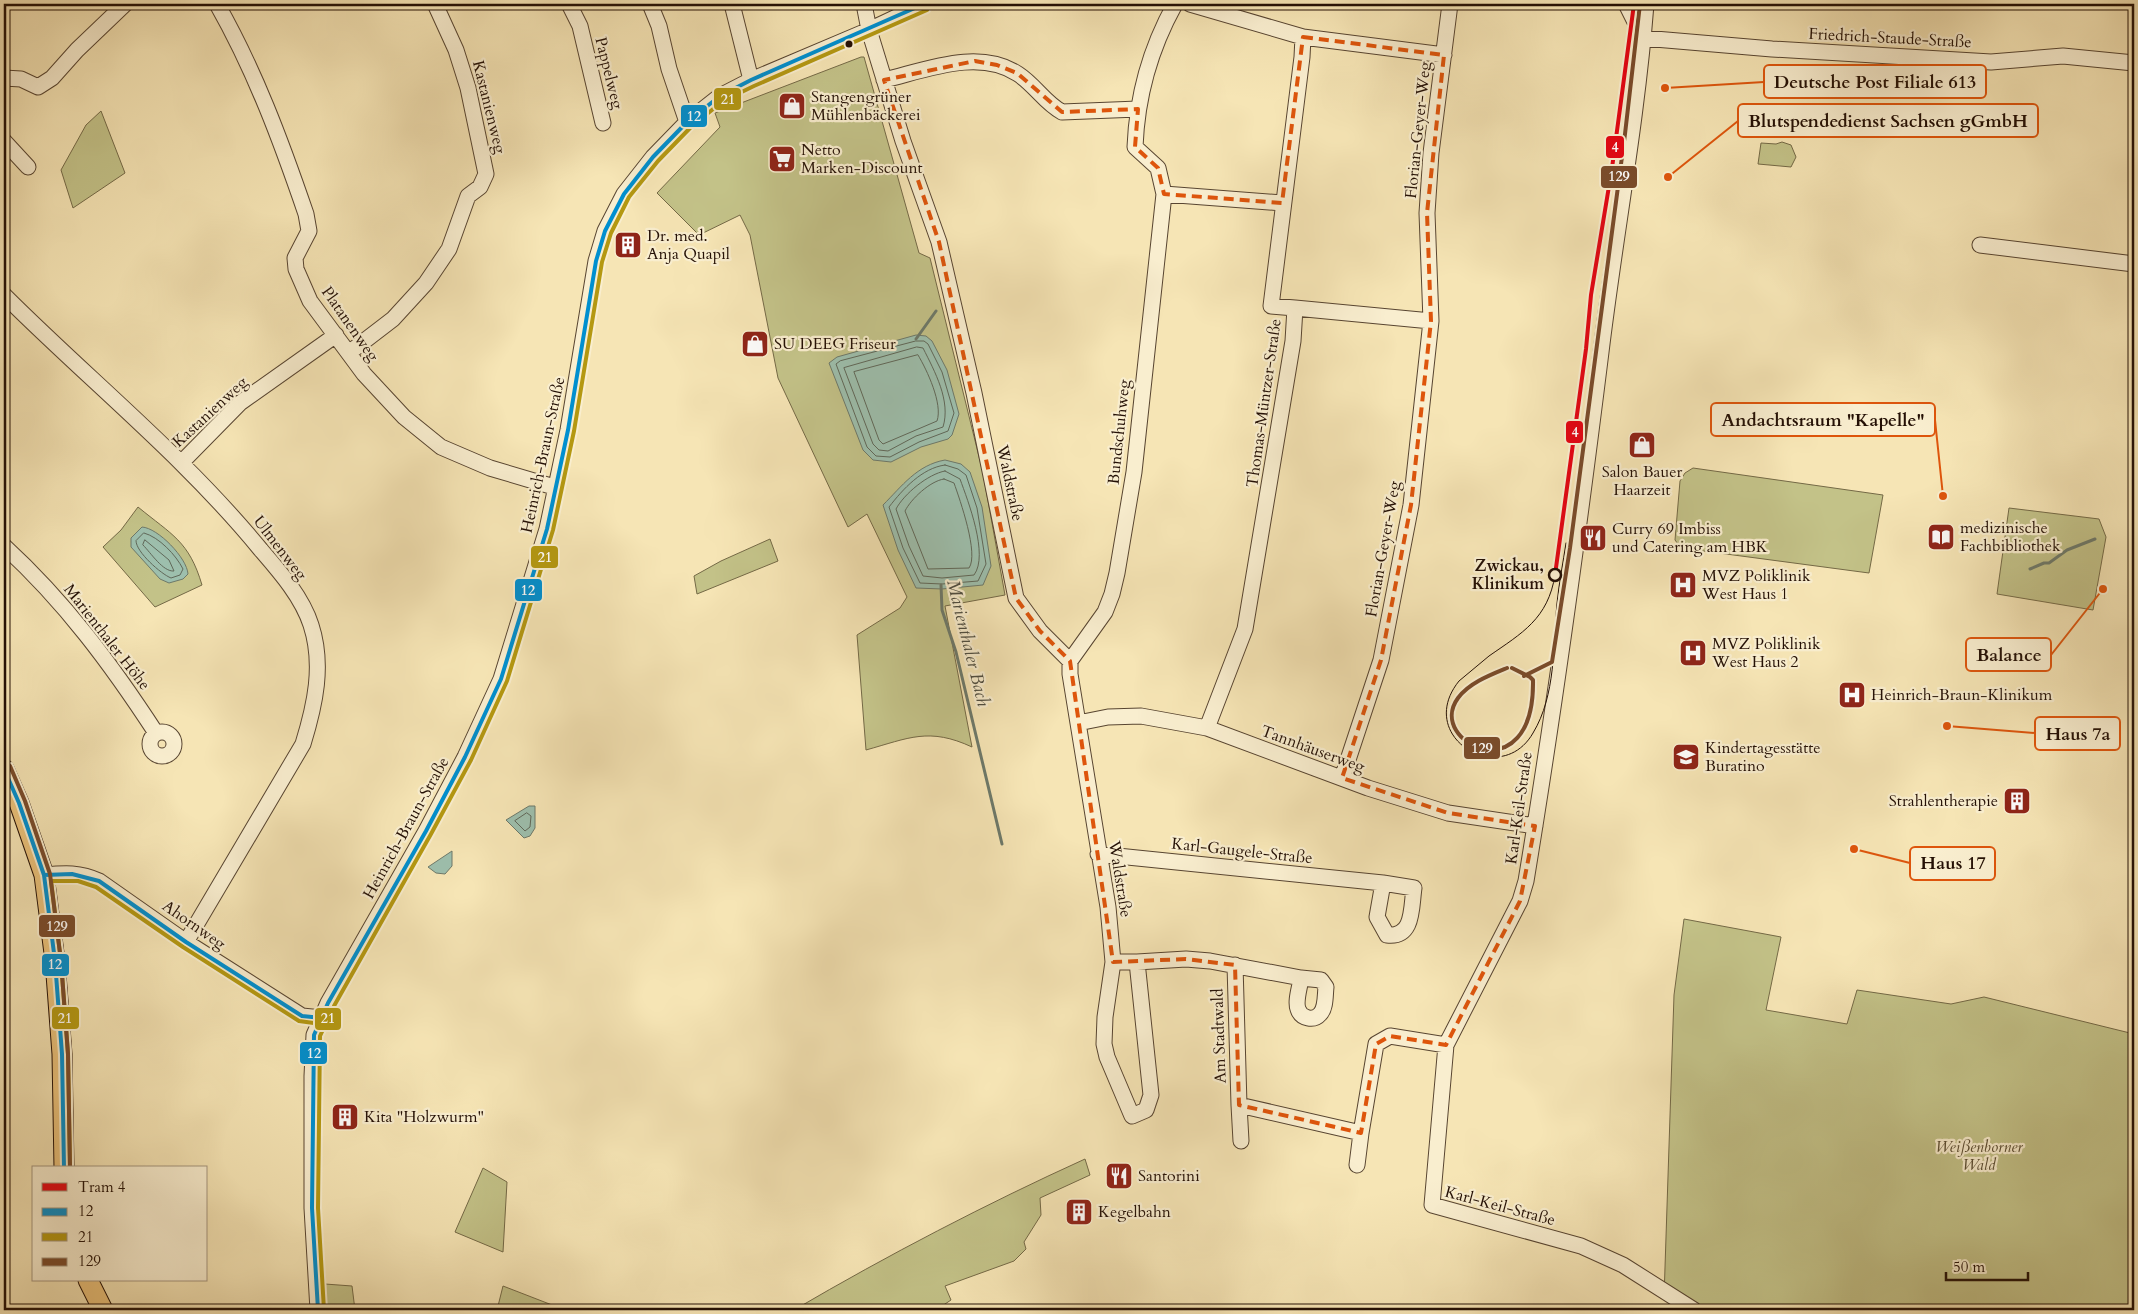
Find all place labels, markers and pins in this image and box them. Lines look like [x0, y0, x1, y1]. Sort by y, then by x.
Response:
unlabelled marker [844, 39, 854, 49]
callout: Deutsche Post Filiale 613 [1764, 65, 1986, 98]
place label: Stangengrüner Mühlenbäckerei [811, 86, 921, 126]
shop icon: Stangengrüner Mühlenbäckerei [777, 91, 807, 121]
callout: Blutspendedienst Sachsen gGmbH [1738, 104, 2038, 137]
place label: Netto Marken-Discount [801, 139, 923, 179]
supermarket icon: Netto Marken-Discount [767, 144, 797, 174]
place label: Dr. med. Anja Quapil [647, 225, 730, 265]
building icon: Dr. med. Anja Quapil [613, 230, 643, 260]
shop icon: SU DEEG Friseur [740, 329, 770, 359]
place label: SU DEEG Friseur [774, 333, 896, 355]
callout: Andachtsraum "Kapelle" [1711, 403, 1935, 436]
shop icon: Salon Bauer Haarzeit [1627, 430, 1657, 460]
place label: Salon Bauer Haarzeit [1602, 461, 1683, 501]
place label: medizinische Fachbibliothek [1960, 517, 2061, 557]
place label: Curry 69 Imbiss und Catering am HBK [1612, 518, 1768, 558]
library icon: medizinische Fachbibliothek [1926, 522, 1956, 552]
restaurant icon: Curry 69 Imbiss und Catering am HBK [1578, 523, 1608, 553]
place label: Zwickau, Klinikum [1472, 555, 1544, 595]
place label: MVZ Poliklinik West Haus 1 [1701, 565, 1811, 605]
marker: Zwickau, Klinikum [1548, 568, 1562, 582]
hospital icon: MVZ Poliklinik West Haus 1 [1668, 570, 1698, 600]
place label: MVZ Poliklinik West Haus 2 [1711, 633, 1821, 673]
hospital icon: MVZ Poliklinik West Haus 2 [1678, 638, 1708, 668]
callout: Balance [1966, 638, 2051, 671]
hospital icon: Heinrich-Braun-Klinikum [1837, 680, 1867, 710]
place label: Heinrich-Braun-Klinikum [1871, 684, 2053, 706]
callout: Haus 7a [2035, 717, 2120, 750]
place label: Kindertagesstätte Buratino [1705, 737, 1821, 777]
school or university icon: Kindertagesstätte Buratino [1671, 742, 1701, 772]
building icon: Strahlentherapie [2002, 786, 2032, 816]
place label: Strahlentherapie [1889, 790, 1998, 812]
callout: Haus 17 [1910, 847, 1995, 880]
building icon: Kita "Holzwurm" [330, 1102, 360, 1132]
place label: Kita "Holzwurm" [364, 1106, 484, 1128]
restaurant icon: Santorini [1104, 1161, 1134, 1191]
place label: Santorini [1138, 1165, 1200, 1187]
building icon: Kegelbahn [1064, 1197, 1094, 1227]
place label: Kegelbahn [1098, 1201, 1171, 1223]

